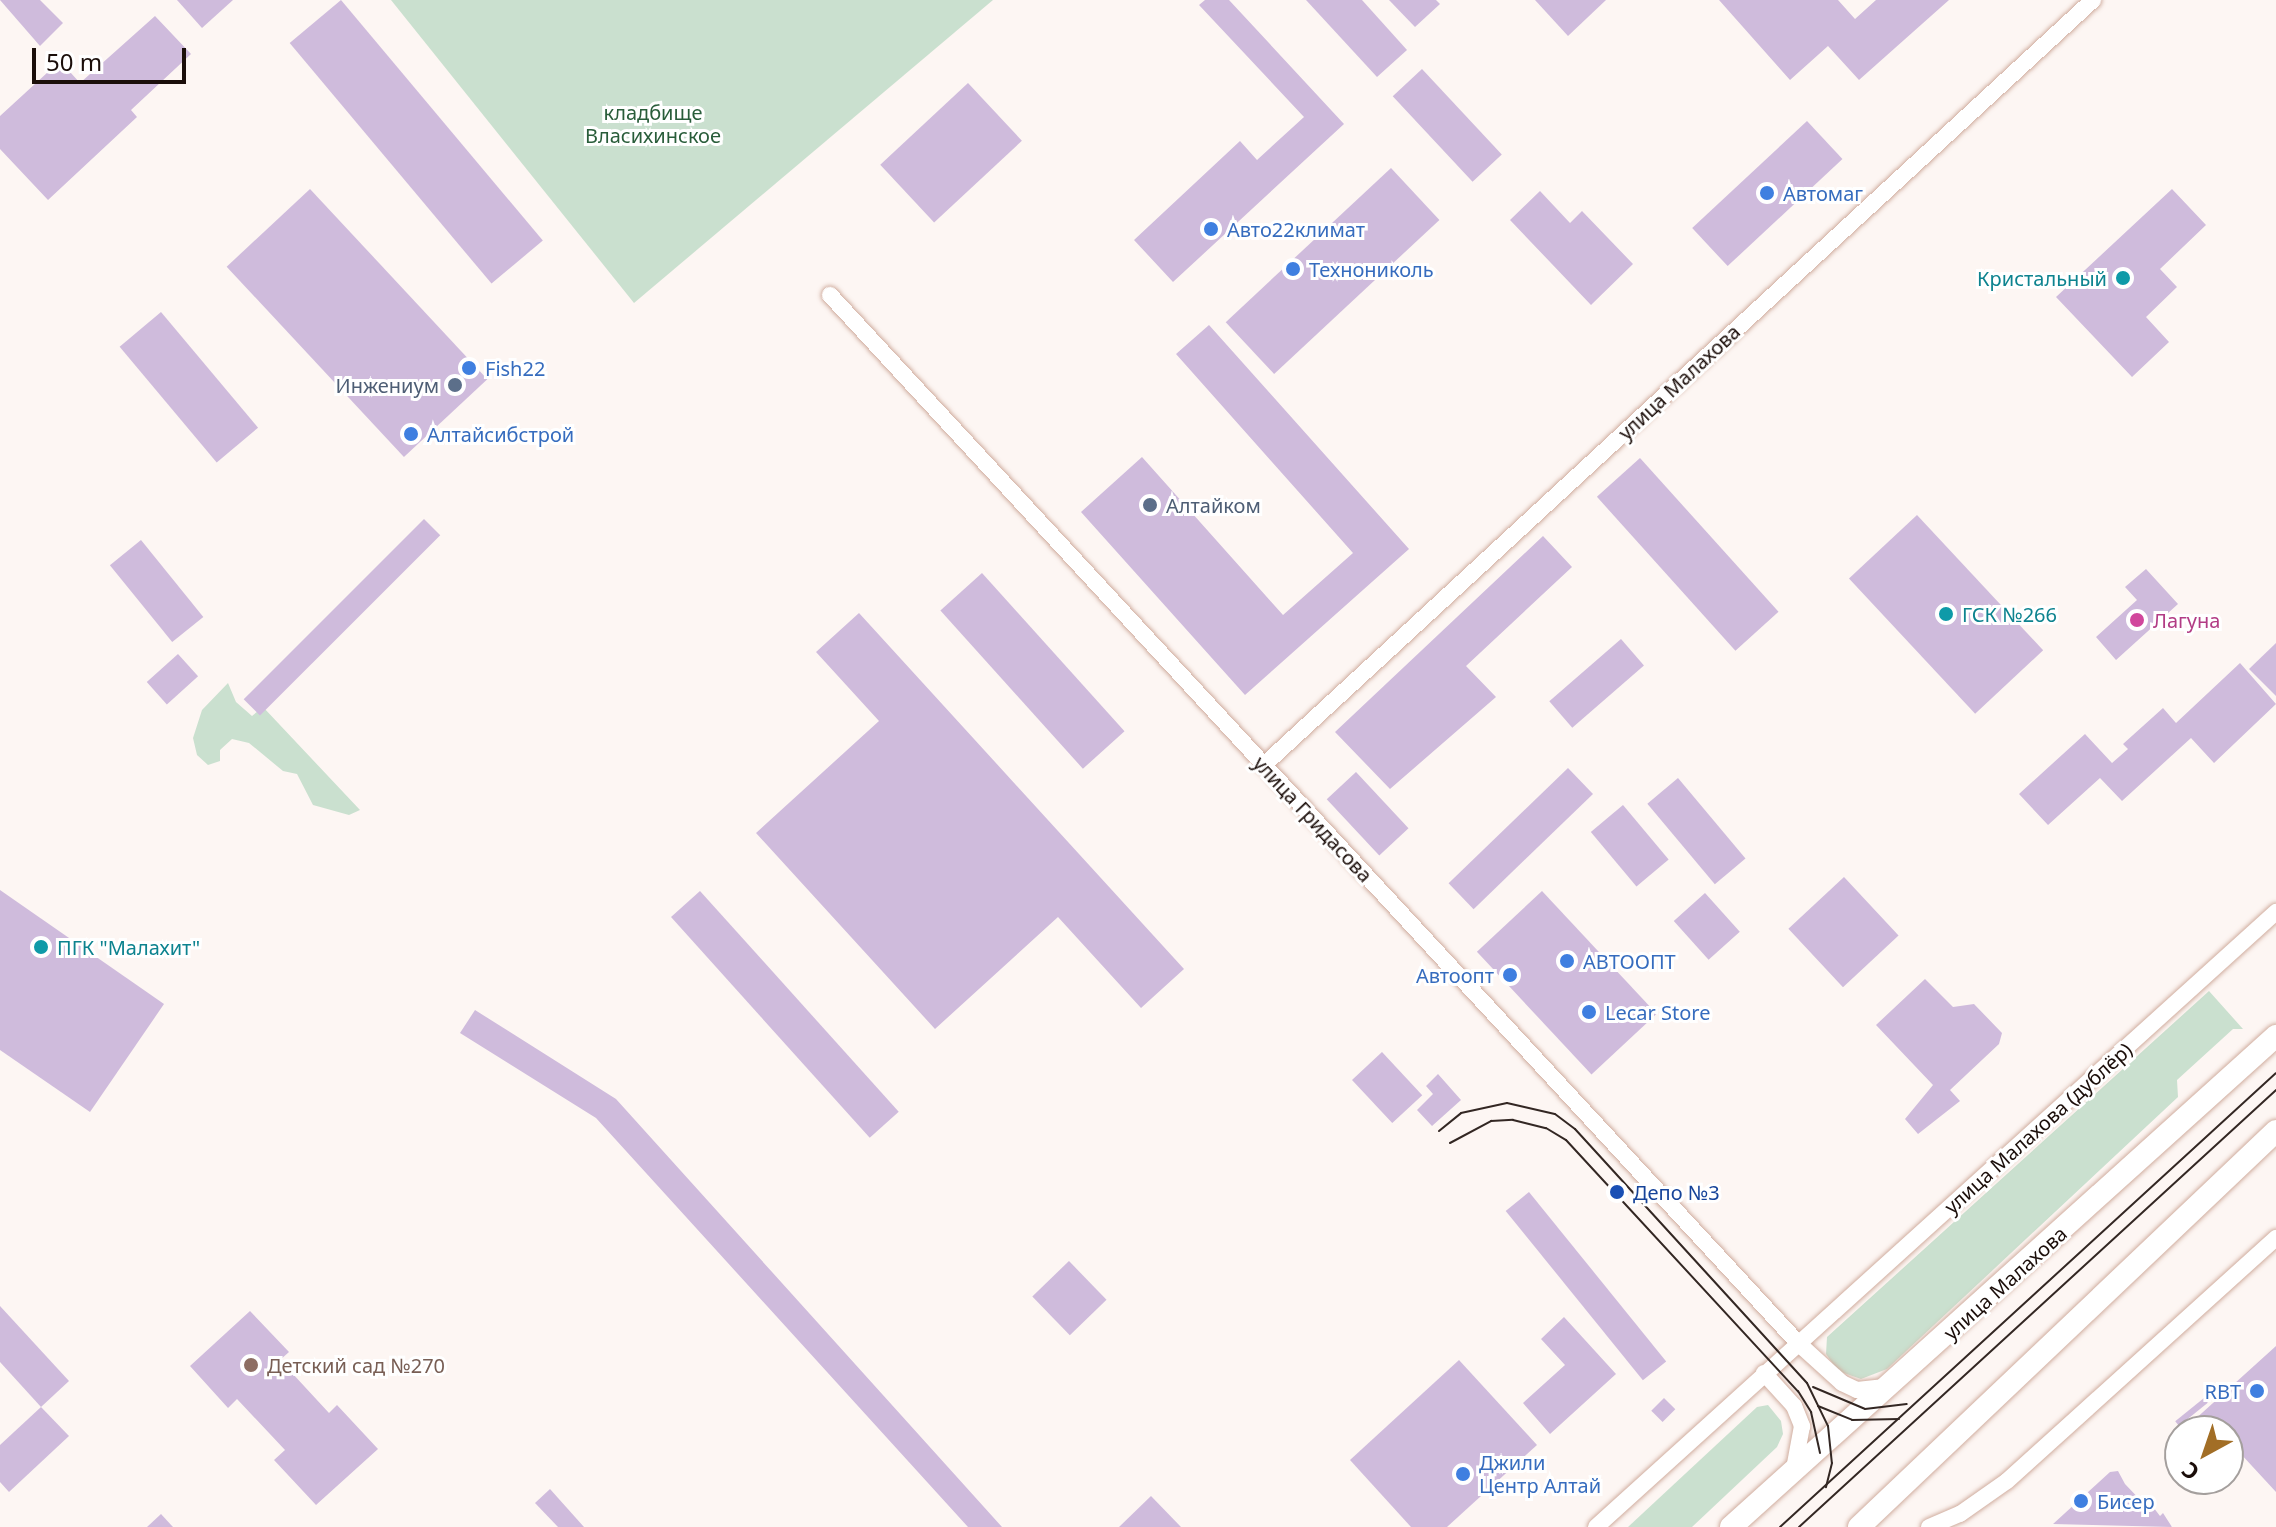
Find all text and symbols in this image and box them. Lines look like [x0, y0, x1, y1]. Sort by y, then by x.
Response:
scale bar [36, 32, 190, 82]
text: 50 m [46, 45, 102, 78]
park label: кладбище Власихинское [585, 101, 721, 148]
place label: Автомаг [1783, 181, 1863, 205]
marker: Автомаг [1758, 184, 1776, 202]
place label: Авто22климат [1227, 217, 1365, 241]
marker: Авто22климат [1202, 220, 1220, 238]
place label: Технониколь [1309, 257, 1434, 281]
marker: Технониколь [1284, 260, 1302, 278]
place label: Кристальный [1977, 266, 2107, 290]
marker: Кристальный [2114, 269, 2132, 287]
street label: улица Малахова [1613, 319, 1745, 445]
place label: Fish22 [485, 356, 545, 380]
marker: Fish22 [460, 359, 478, 377]
place label: Инжениум [336, 373, 439, 397]
marker: Инжениум [446, 376, 464, 394]
place label: Алтайсибстрой [427, 422, 574, 446]
marker: Алтайсибстрой [402, 425, 420, 443]
place label: Алтайком [1166, 493, 1261, 517]
marker: Алтайком [1141, 496, 1159, 514]
place label: ГСК №266 [1962, 602, 2057, 626]
marker: ГСК №266 [1937, 605, 1955, 623]
place label: Лагуна [2153, 608, 2220, 632]
marker: Лагуна [2128, 611, 2146, 629]
street label: улица Гридасова [1249, 751, 1377, 887]
place label: ПГК "Малахит" [57, 935, 200, 959]
marker: ПГК "Малахит" [32, 938, 50, 956]
place label: АВТООПТ [1583, 949, 1676, 973]
marker: АВТООПТ [1558, 952, 1576, 970]
place label: Автоопт [1416, 963, 1494, 987]
marker: Автоопт [1501, 966, 1519, 984]
place label: Lecar Store [1605, 1000, 1710, 1024]
marker: Lecar Store [1580, 1003, 1598, 1021]
street label: улица Малахова (дублёр) [1939, 1037, 2137, 1219]
place label: Депо №3 [1633, 1180, 1720, 1204]
marker: Депо №3 [1608, 1183, 1626, 1201]
street label: улица Малахова [1938, 1221, 2072, 1345]
place label: Детский сад №270 [267, 1353, 445, 1377]
marker: Детский сад №270 [242, 1356, 260, 1374]
place label: RBT [2204, 1379, 2241, 1403]
marker: RBT [2248, 1382, 2266, 1400]
north arrow [2164, 1415, 2244, 1495]
place label: Джили Центр Алтай [1479, 1450, 1601, 1497]
text: С [2175, 1456, 2205, 1488]
marker: Джили Центр Алтай [1454, 1465, 1472, 1483]
place label: Бисер [2097, 1489, 2155, 1513]
marker: Бисер [2072, 1492, 2090, 1510]

